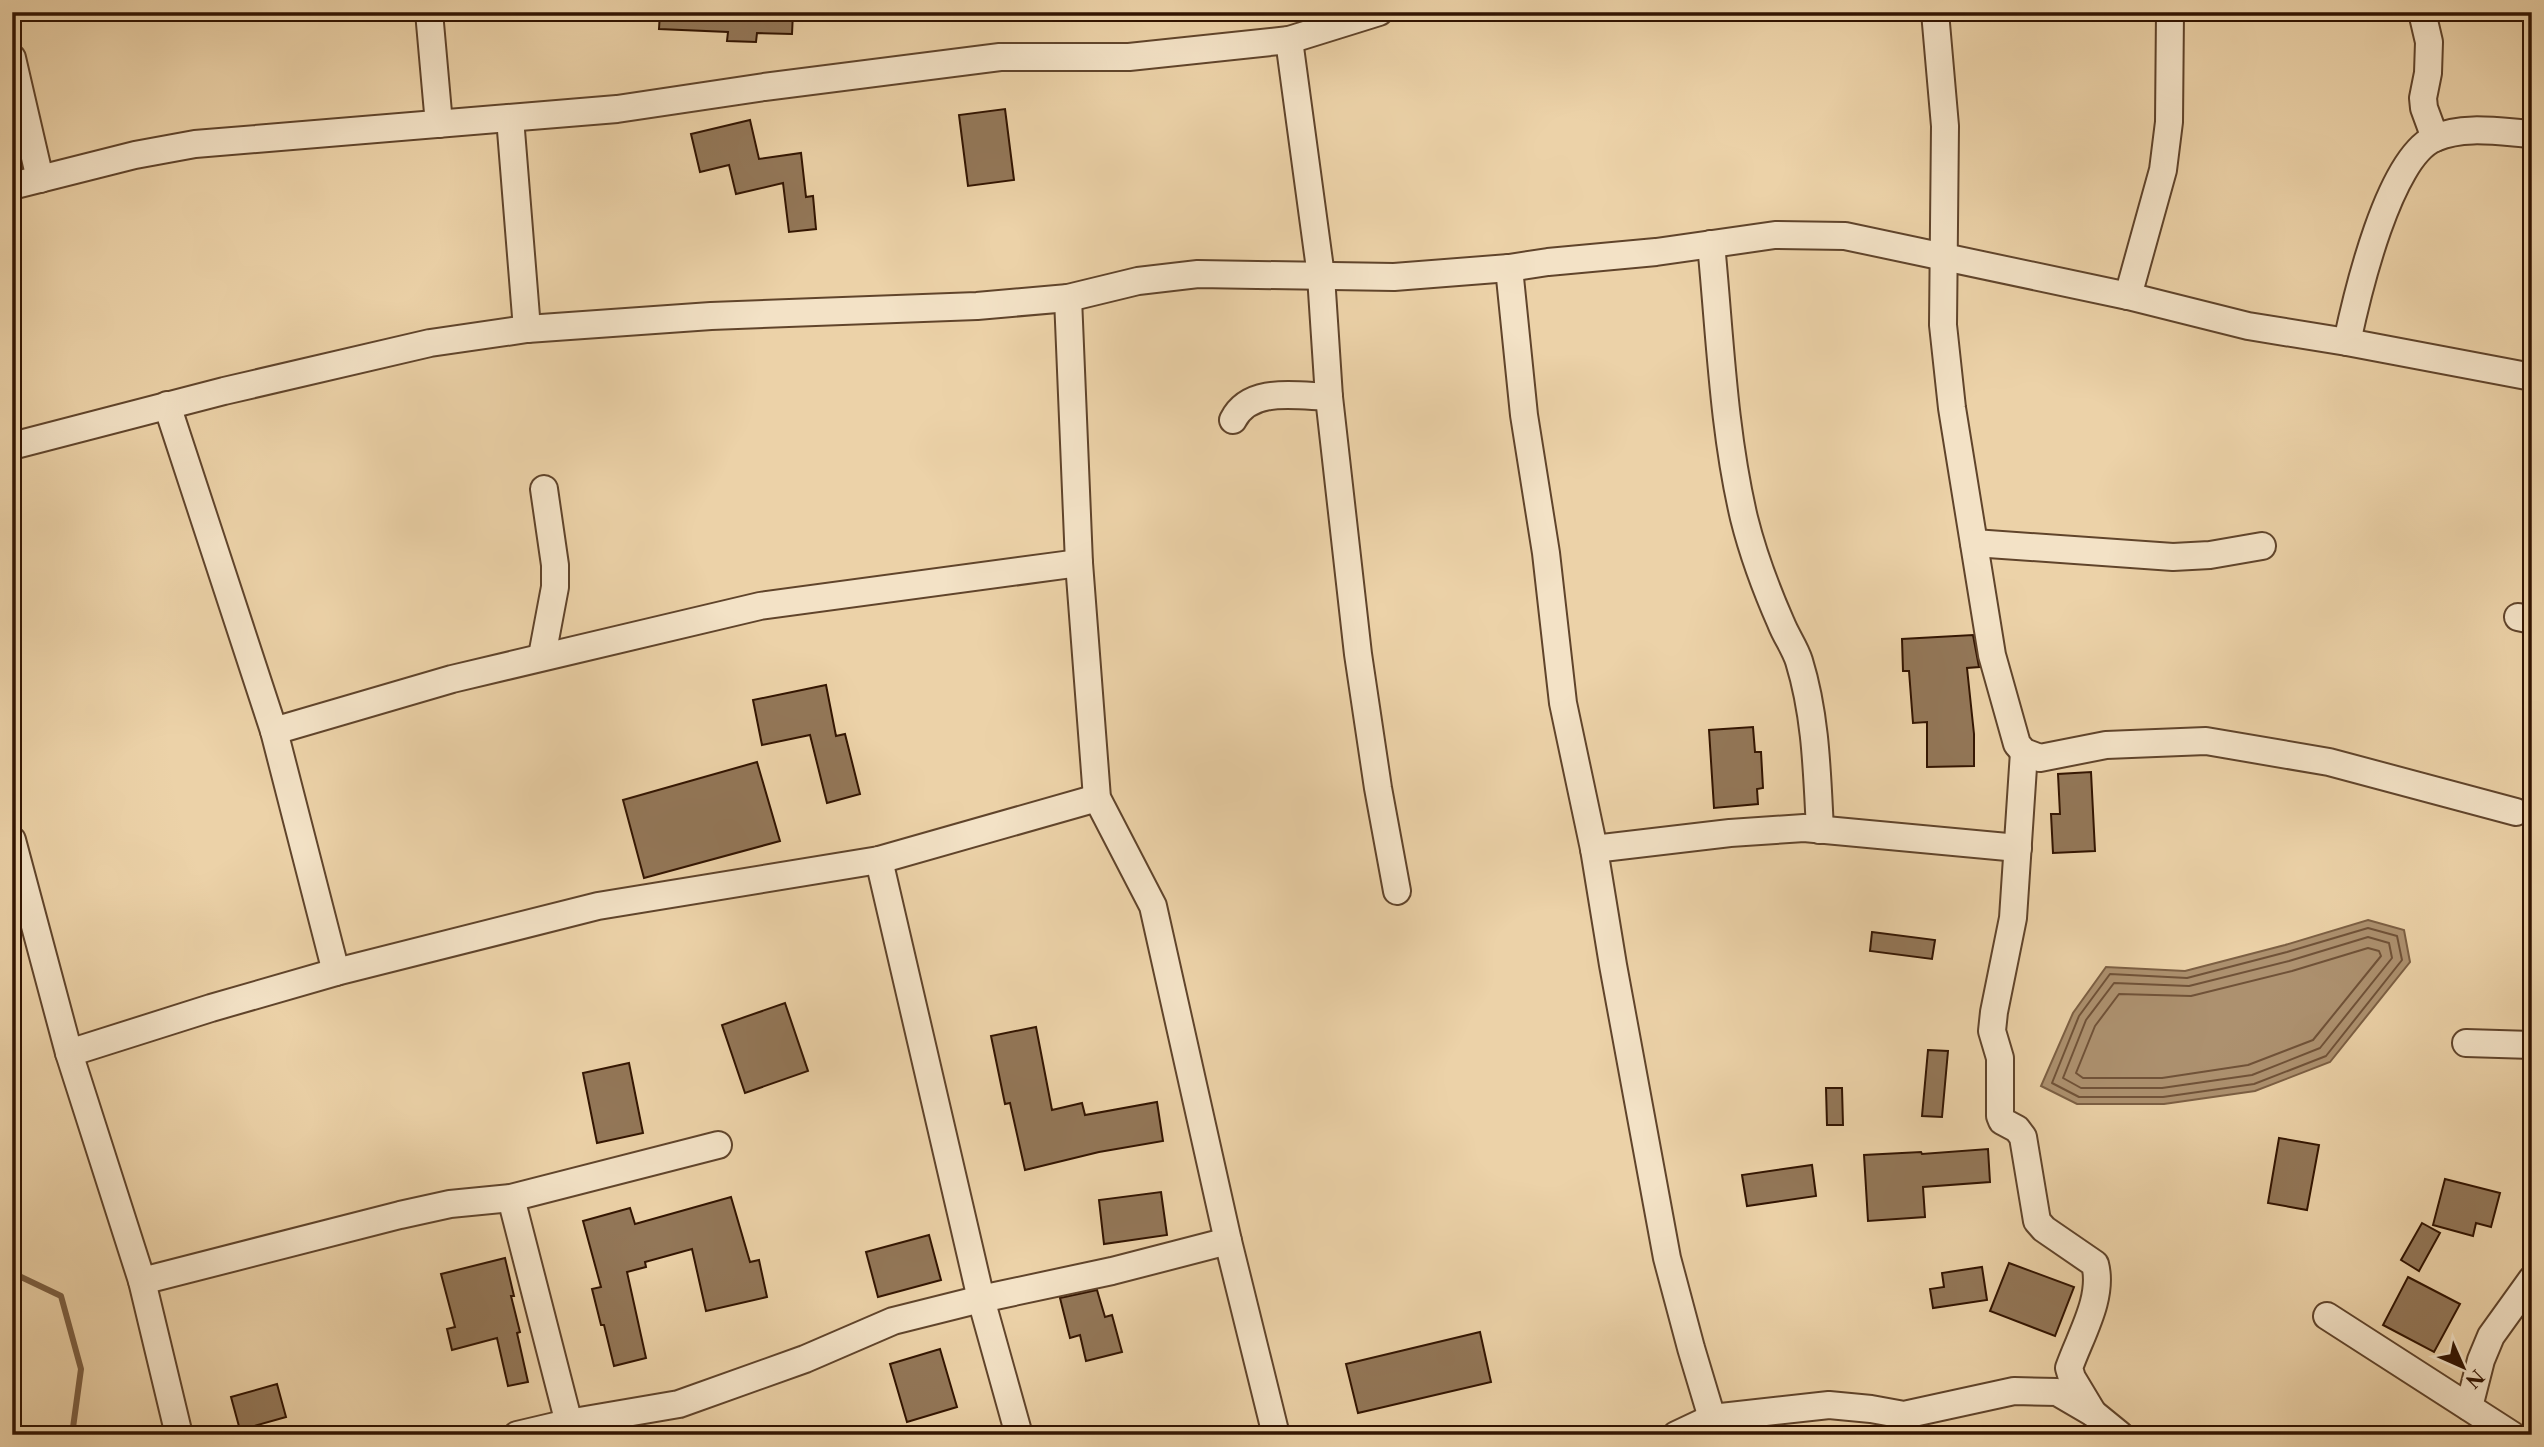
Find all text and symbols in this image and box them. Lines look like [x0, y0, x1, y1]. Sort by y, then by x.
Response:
north arrow [2428, 1332, 2498, 1402]
text: N [2461, 1365, 2489, 1393]

